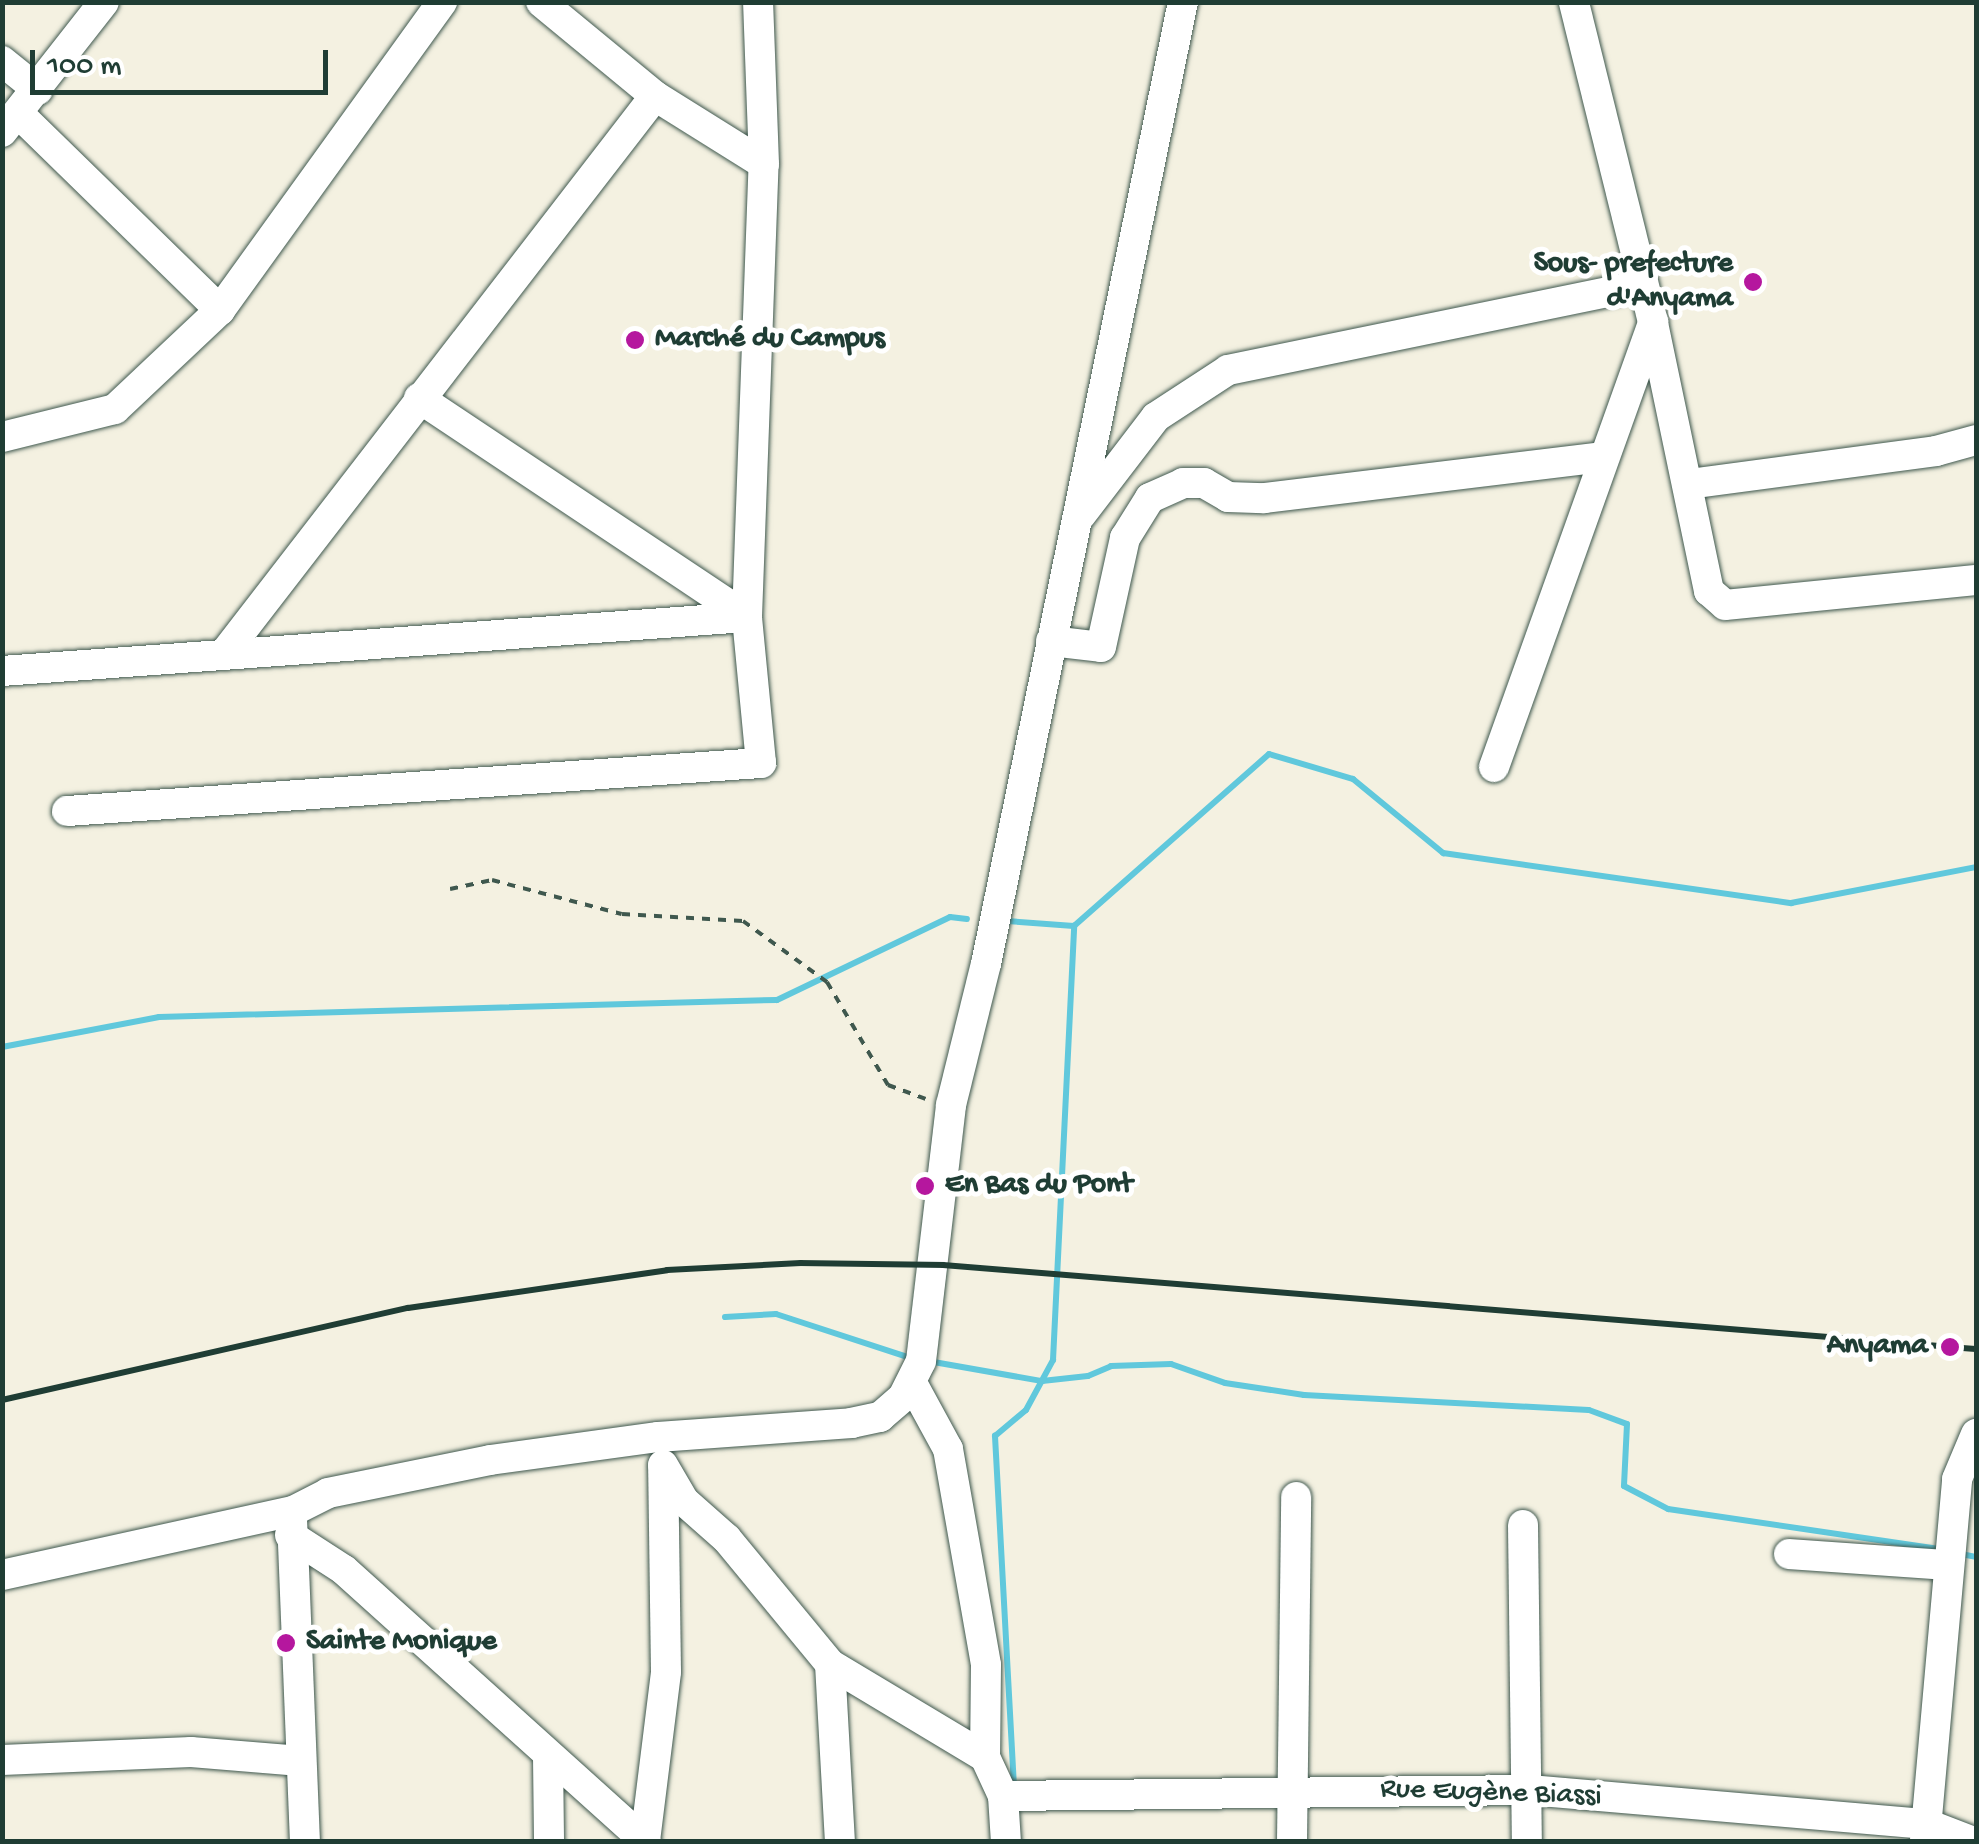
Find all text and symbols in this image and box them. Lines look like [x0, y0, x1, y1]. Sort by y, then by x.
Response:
scale bar [35, 30, 332, 92]
text: 100 m [47, 50, 122, 85]
place label: Sous- prefecture d'Anyama [1534, 247, 1733, 318]
marker: Sous- prefecture d'Anyama [1742, 271, 1764, 293]
place label: Marché du Campus [655, 322, 885, 358]
marker: Marché du Campus [624, 329, 646, 351]
place label: En Bas du Pont [945, 1168, 1133, 1204]
marker: En Bas du Pont [914, 1175, 936, 1197]
place label: Anyama [1827, 1329, 1928, 1365]
marker: Anyama [1937, 1334, 1963, 1360]
place label: Sainte Monique [306, 1625, 497, 1661]
marker: Sainte Monique [275, 1632, 297, 1654]
street label: Rue Eugène Biassi [1380, 1772, 1602, 1816]

